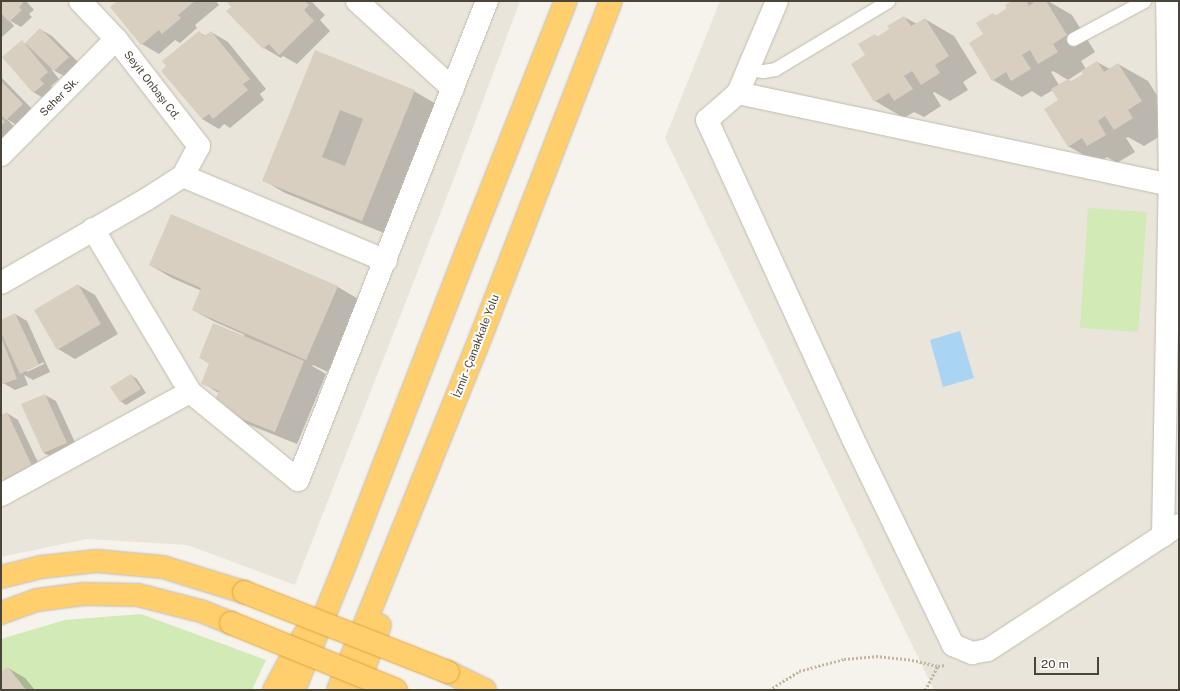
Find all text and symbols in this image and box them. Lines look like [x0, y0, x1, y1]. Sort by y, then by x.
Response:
street label: Seyit Onbaşı Cd. [121, 48, 183, 122]
street label: Seher Sk. [37, 75, 81, 119]
street label: İzmir - Çanakkale Yolu [450, 291, 502, 401]
scale bar [1036, 649, 1101, 675]
text: 20 m [1041, 657, 1069, 671]

